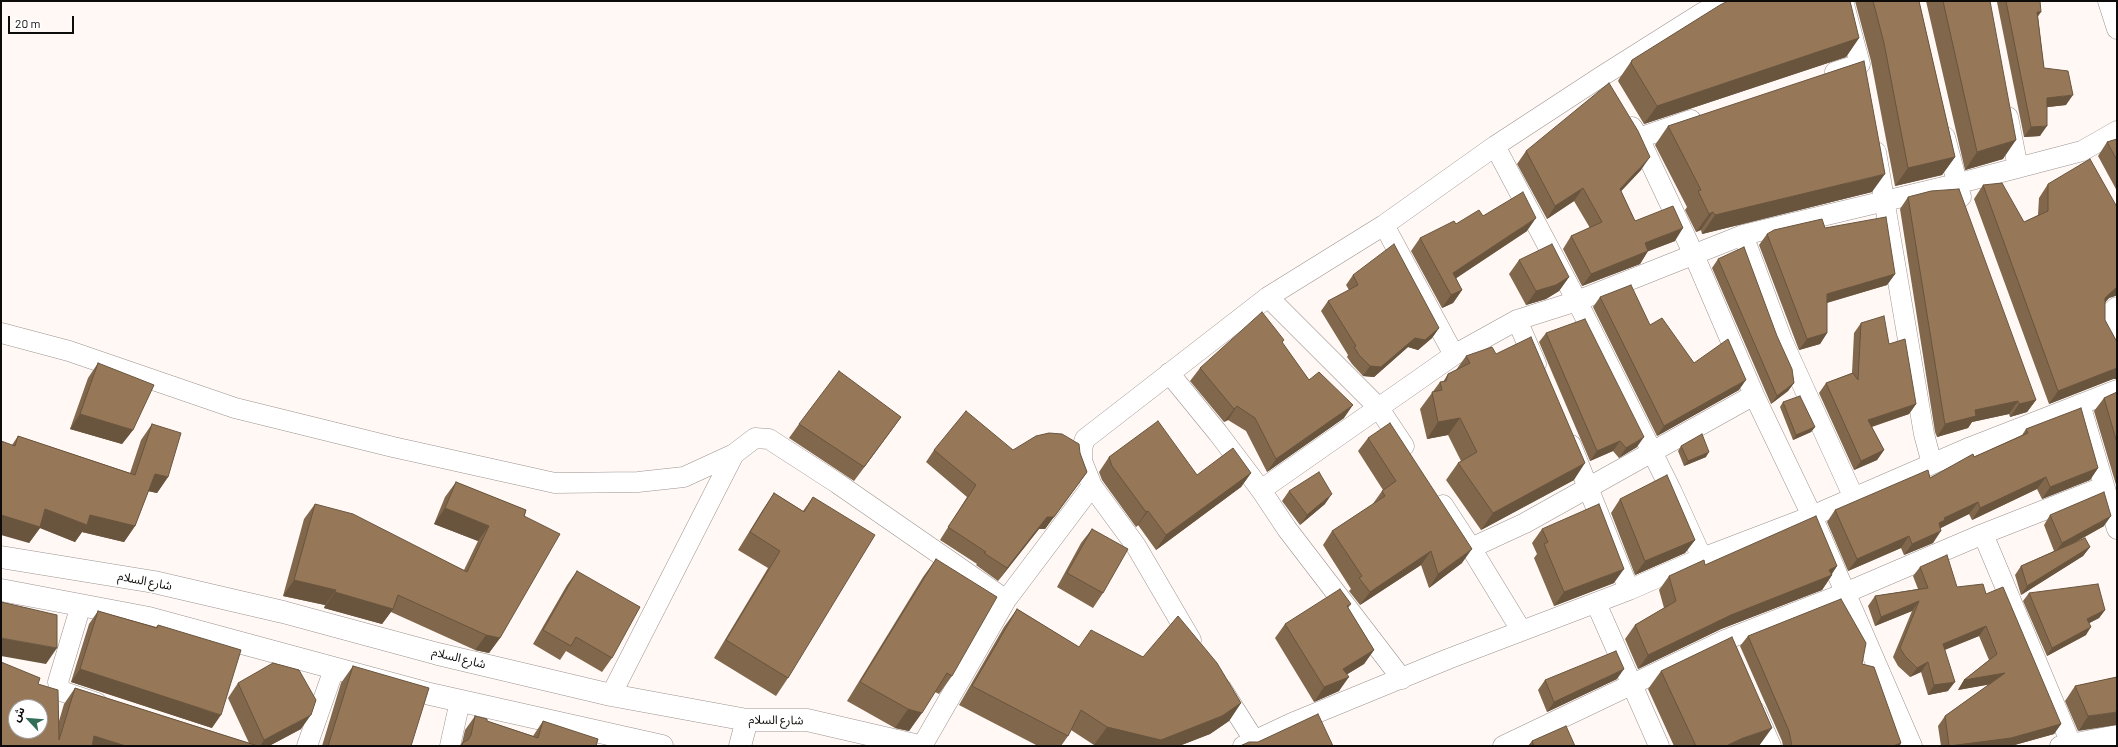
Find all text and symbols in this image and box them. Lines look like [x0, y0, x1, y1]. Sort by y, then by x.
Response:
scale bar [10, 8, 76, 34]
text: 20 m [15, 16, 41, 30]
street label: شارع السلام [117, 569, 173, 593]
street label: شارع السلام [431, 644, 487, 672]
north arrow [8, 699, 48, 739]
text: ش [9, 704, 27, 724]
street label: شارع السلام [748, 712, 804, 728]

